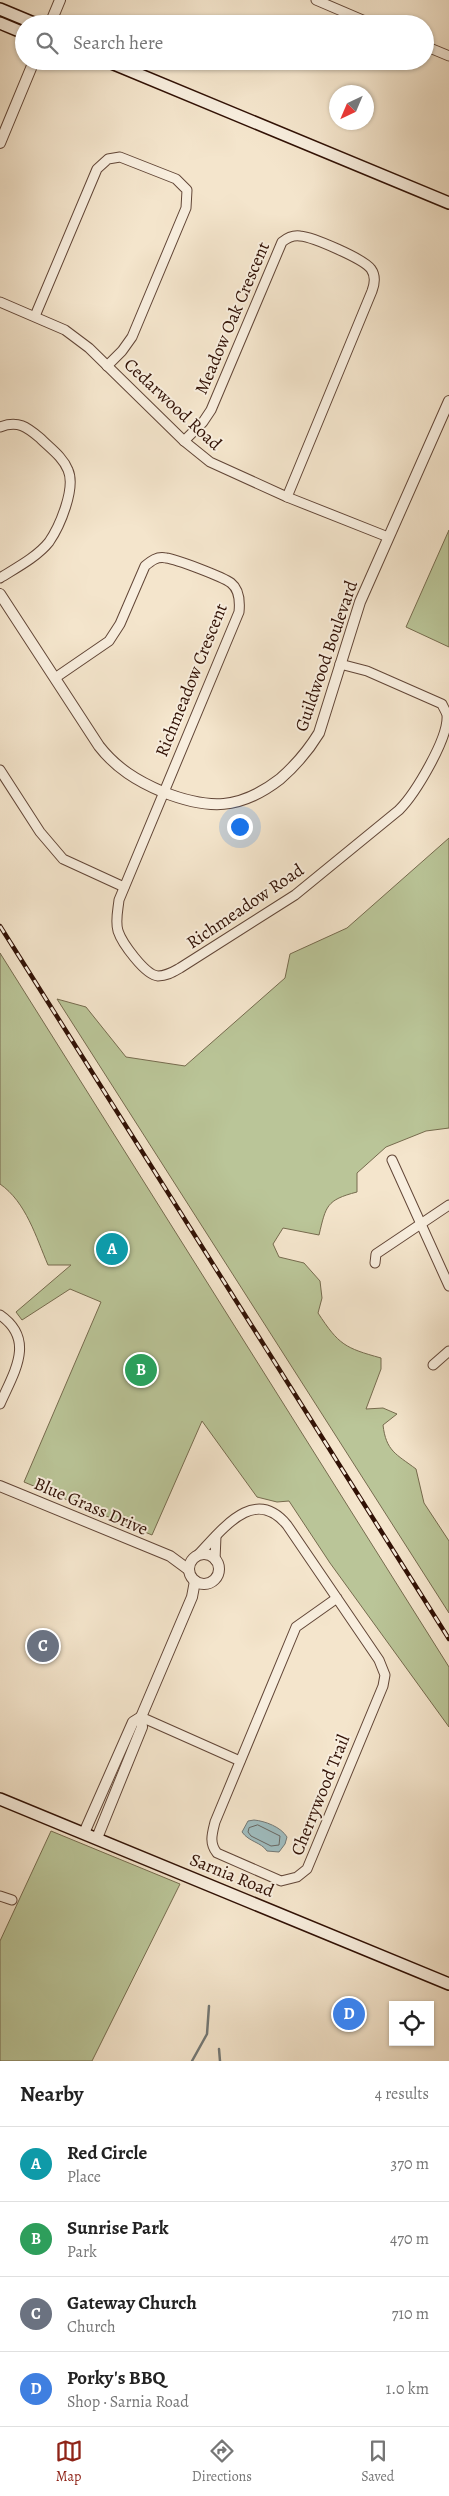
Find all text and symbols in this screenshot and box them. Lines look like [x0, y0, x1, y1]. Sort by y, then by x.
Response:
search box [15, 15, 434, 70]
icon: search [33, 29, 61, 57]
text: Search here [73, 30, 163, 56]
north arrow [329, 85, 374, 130]
street label: Meadow Oak Crescent [189, 238, 275, 398]
street label: Cedarwood Road [119, 353, 227, 456]
street label: Guildwood Boulevard [289, 577, 363, 735]
street label: Richmeadow Crescent [149, 600, 233, 760]
your location [227, 814, 253, 840]
street label: Richmeadow Road [182, 858, 309, 954]
pin: A [96, 1230, 128, 1268]
pin: B [125, 1351, 157, 1389]
street label: Blue Grass Drive [30, 1471, 152, 1541]
pin: C [27, 1627, 59, 1665]
street label: Cherrywood Trail [285, 1730, 355, 1859]
street label: Sarnia Road [186, 1847, 278, 1903]
pin: D [333, 1995, 365, 2033]
map controls [389, 2001, 434, 2046]
button: locate [389, 2001, 434, 2046]
text: Nearby [20, 2080, 83, 2108]
text: 4 results [375, 2083, 429, 2105]
text: Red Circle [67, 2140, 147, 2166]
text: A [31, 2153, 41, 2175]
text: 370 m [391, 2153, 429, 2175]
text: Place [67, 2166, 101, 2188]
text: Sunrise Park [67, 2215, 169, 2241]
text: B [31, 2228, 41, 2250]
text: 470 m [390, 2228, 429, 2250]
text: Park [67, 2241, 97, 2263]
text: Gateway Church [67, 2290, 197, 2316]
text: C [31, 2303, 41, 2325]
text: 710 m [392, 2303, 429, 2325]
text: Church [67, 2316, 116, 2338]
text: Porky's BBQ [67, 2365, 166, 2391]
text: D [30, 2378, 42, 2400]
text: 1.0 km [386, 2378, 429, 2400]
text: Shop · Sarnia Road [67, 2391, 189, 2413]
tab: Map [55, 2437, 83, 2486]
tab: Directions [192, 2437, 252, 2486]
tab: Saved [361, 2437, 394, 2486]

